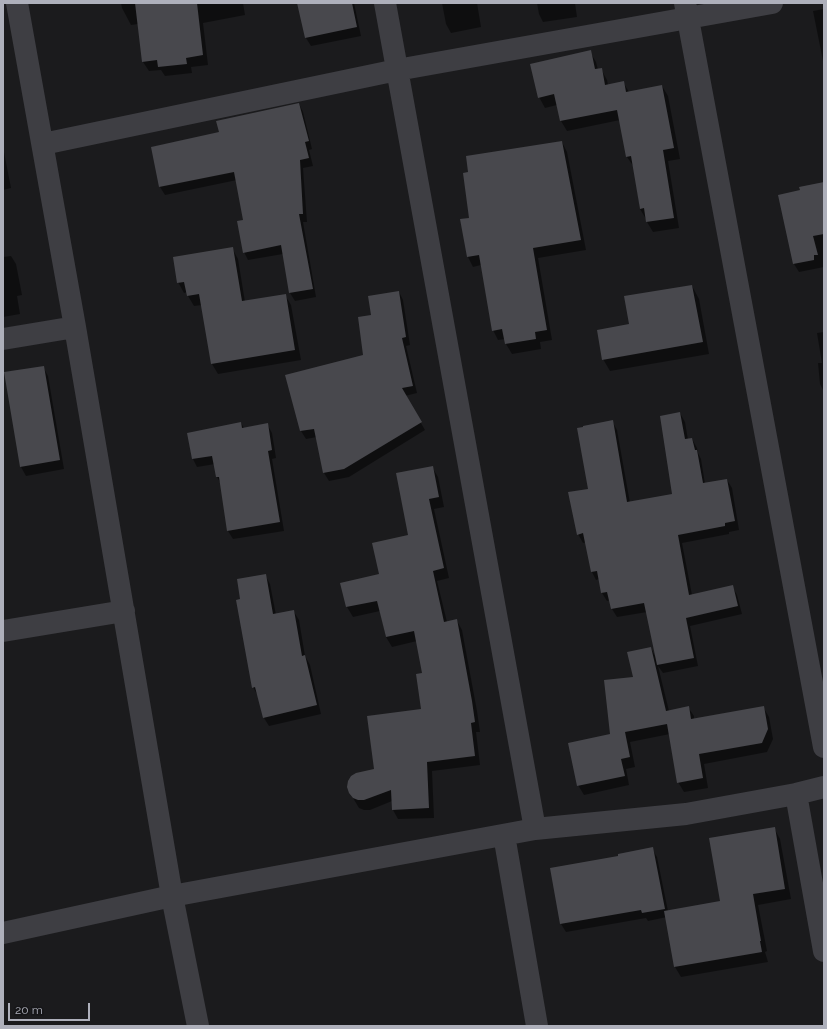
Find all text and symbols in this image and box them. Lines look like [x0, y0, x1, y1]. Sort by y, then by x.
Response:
scale bar [10, 995, 92, 1021]
text: 20 m [15, 1003, 43, 1017]

